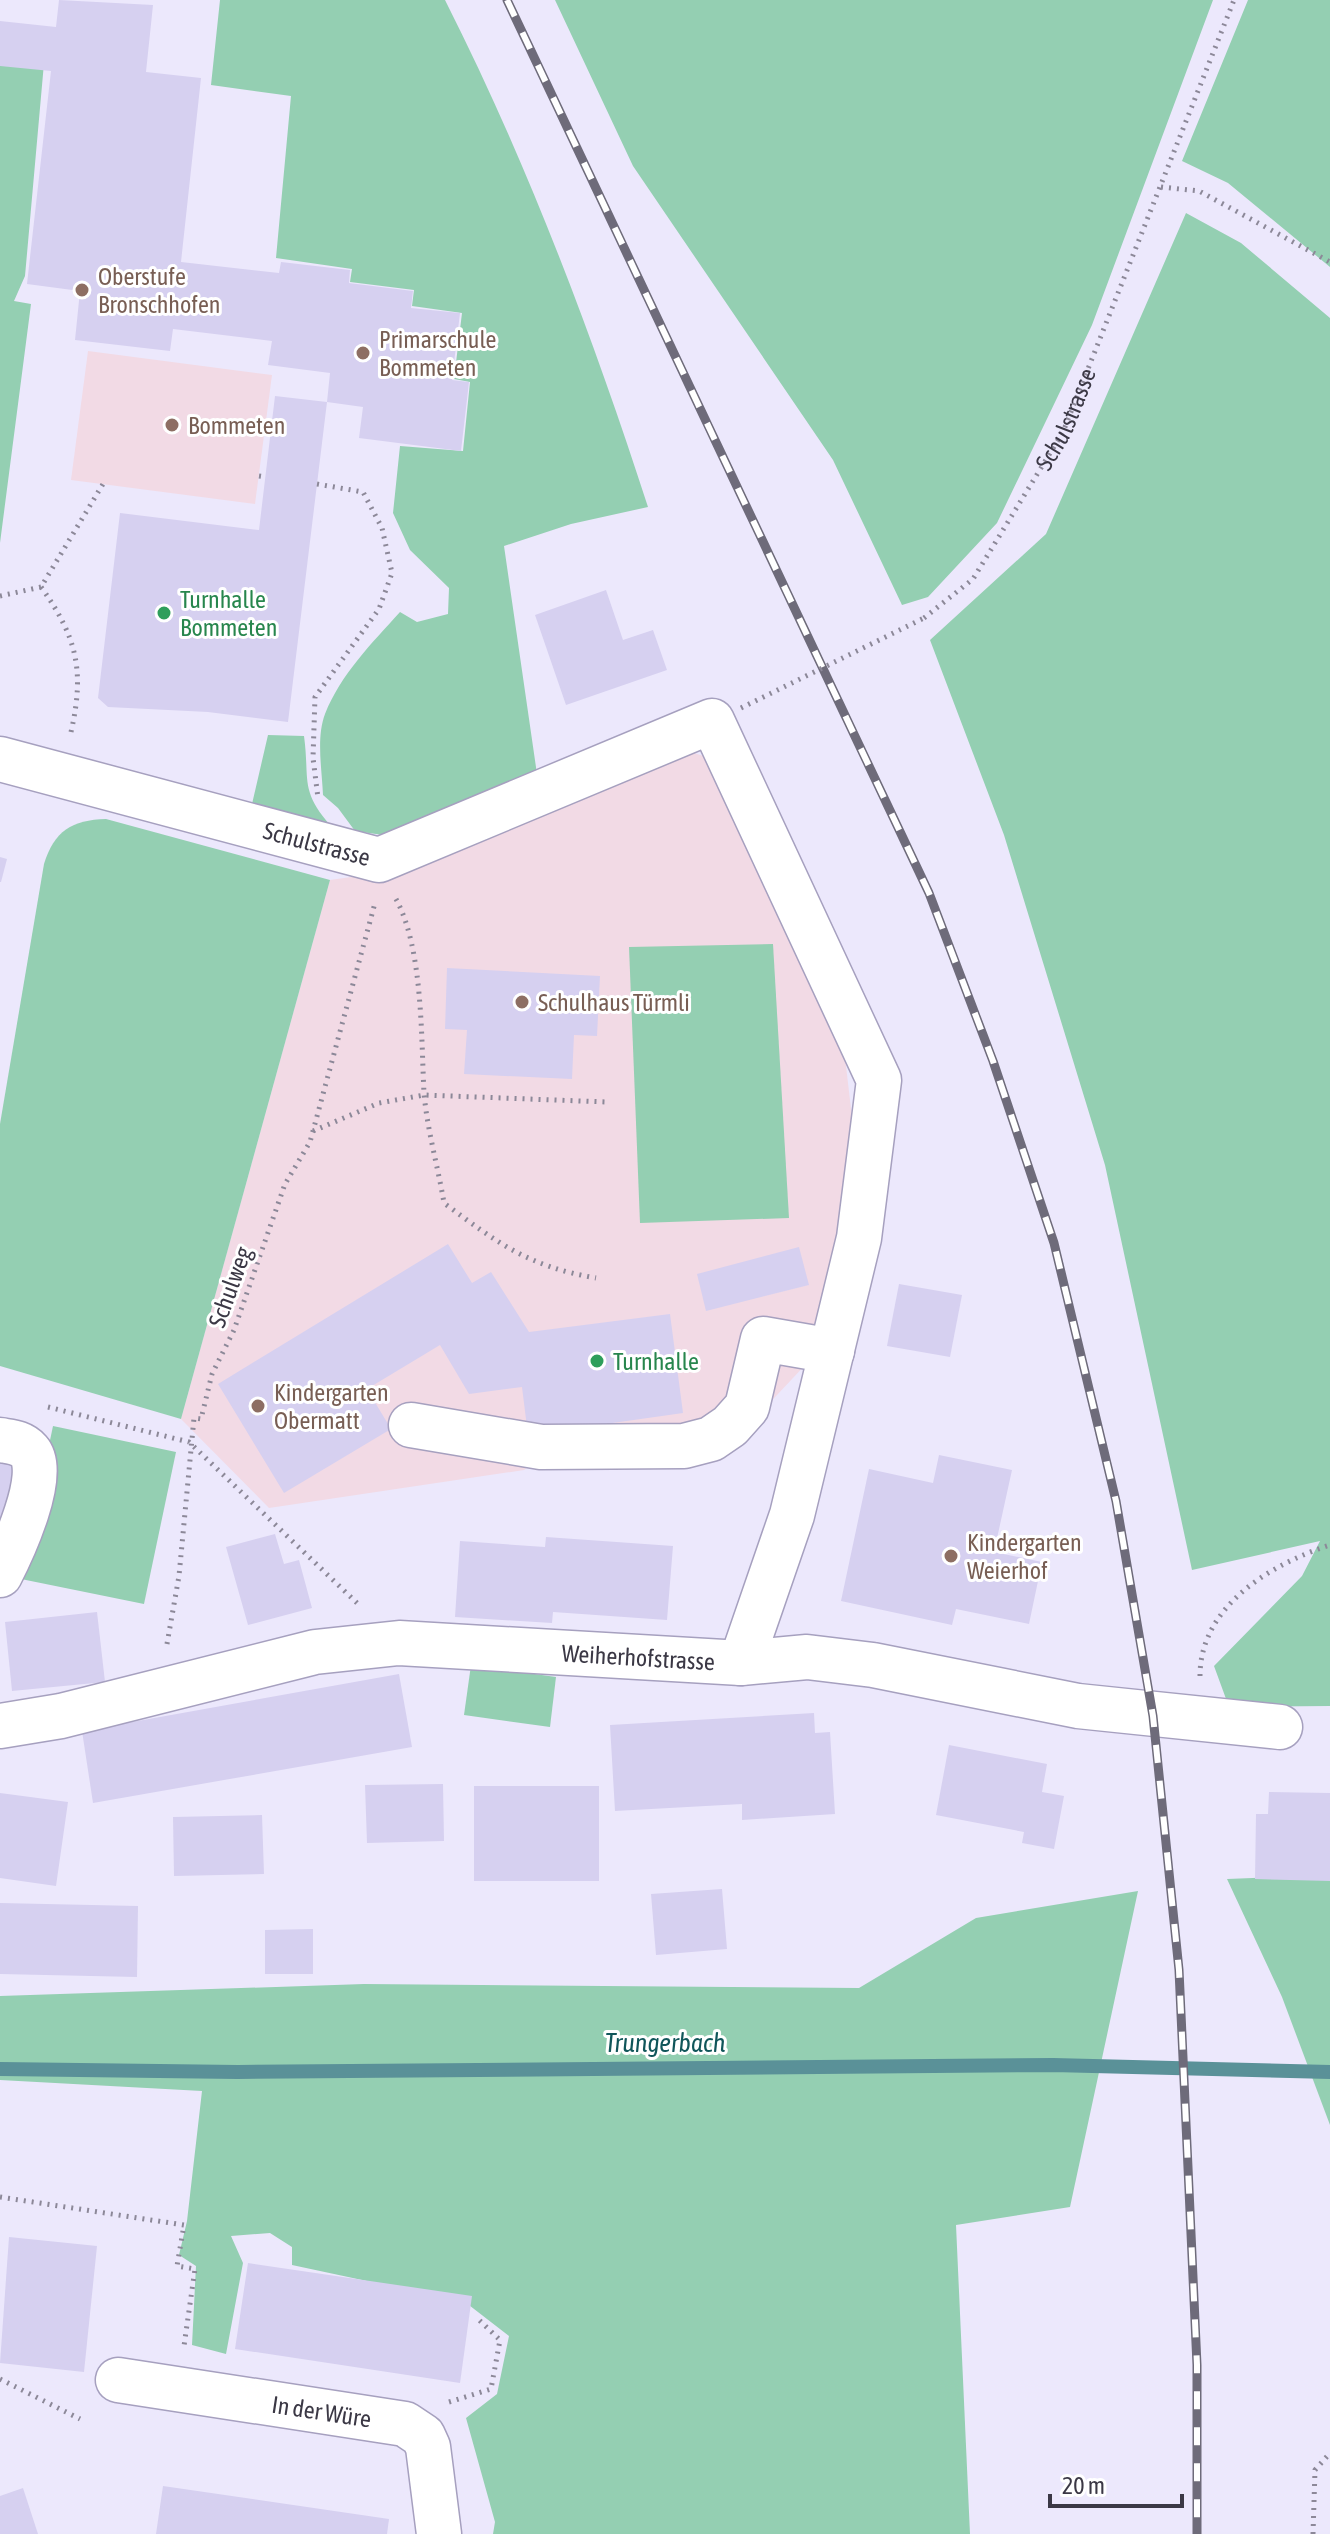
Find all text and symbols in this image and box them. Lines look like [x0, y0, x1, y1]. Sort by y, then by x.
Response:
place label: Oberstufe Bronschhofen [98, 263, 220, 318]
marker: Oberstufe Bronschhofen [73, 281, 91, 299]
place label: Primarschule Bommeten [379, 326, 496, 381]
marker: Primarschule Bommeten [354, 344, 372, 362]
street label: Schulstrasse [1030, 364, 1101, 475]
place label: Bommeten [188, 412, 285, 439]
marker: Bommeten [163, 416, 181, 434]
place label: Turnhalle Bommeten [180, 586, 277, 641]
marker: Turnhalle Bommeten [155, 604, 173, 622]
street label: Schulstrasse [260, 816, 373, 871]
place label: Schulhaus Türmli [538, 989, 690, 1016]
marker: Schulhaus Türmli [513, 993, 531, 1011]
street label: Schulweg [203, 1242, 257, 1331]
place label: Turnhalle [613, 1348, 699, 1375]
marker: Turnhalle [588, 1352, 606, 1370]
place label: Kindergarten Obermatt [274, 1379, 389, 1434]
marker: Kindergarten Obermatt [249, 1397, 267, 1415]
place label: Kindergarten Weierhof [967, 1529, 1082, 1584]
marker: Kindergarten Weierhof [942, 1547, 960, 1565]
street label: Weiherhofstrasse [561, 1639, 716, 1675]
water label: Trungerbach [605, 2028, 726, 2058]
street label: In der Würe [270, 2390, 373, 2432]
scale bar [1050, 2458, 1182, 2508]
text: 20 m [1062, 2472, 1105, 2499]

